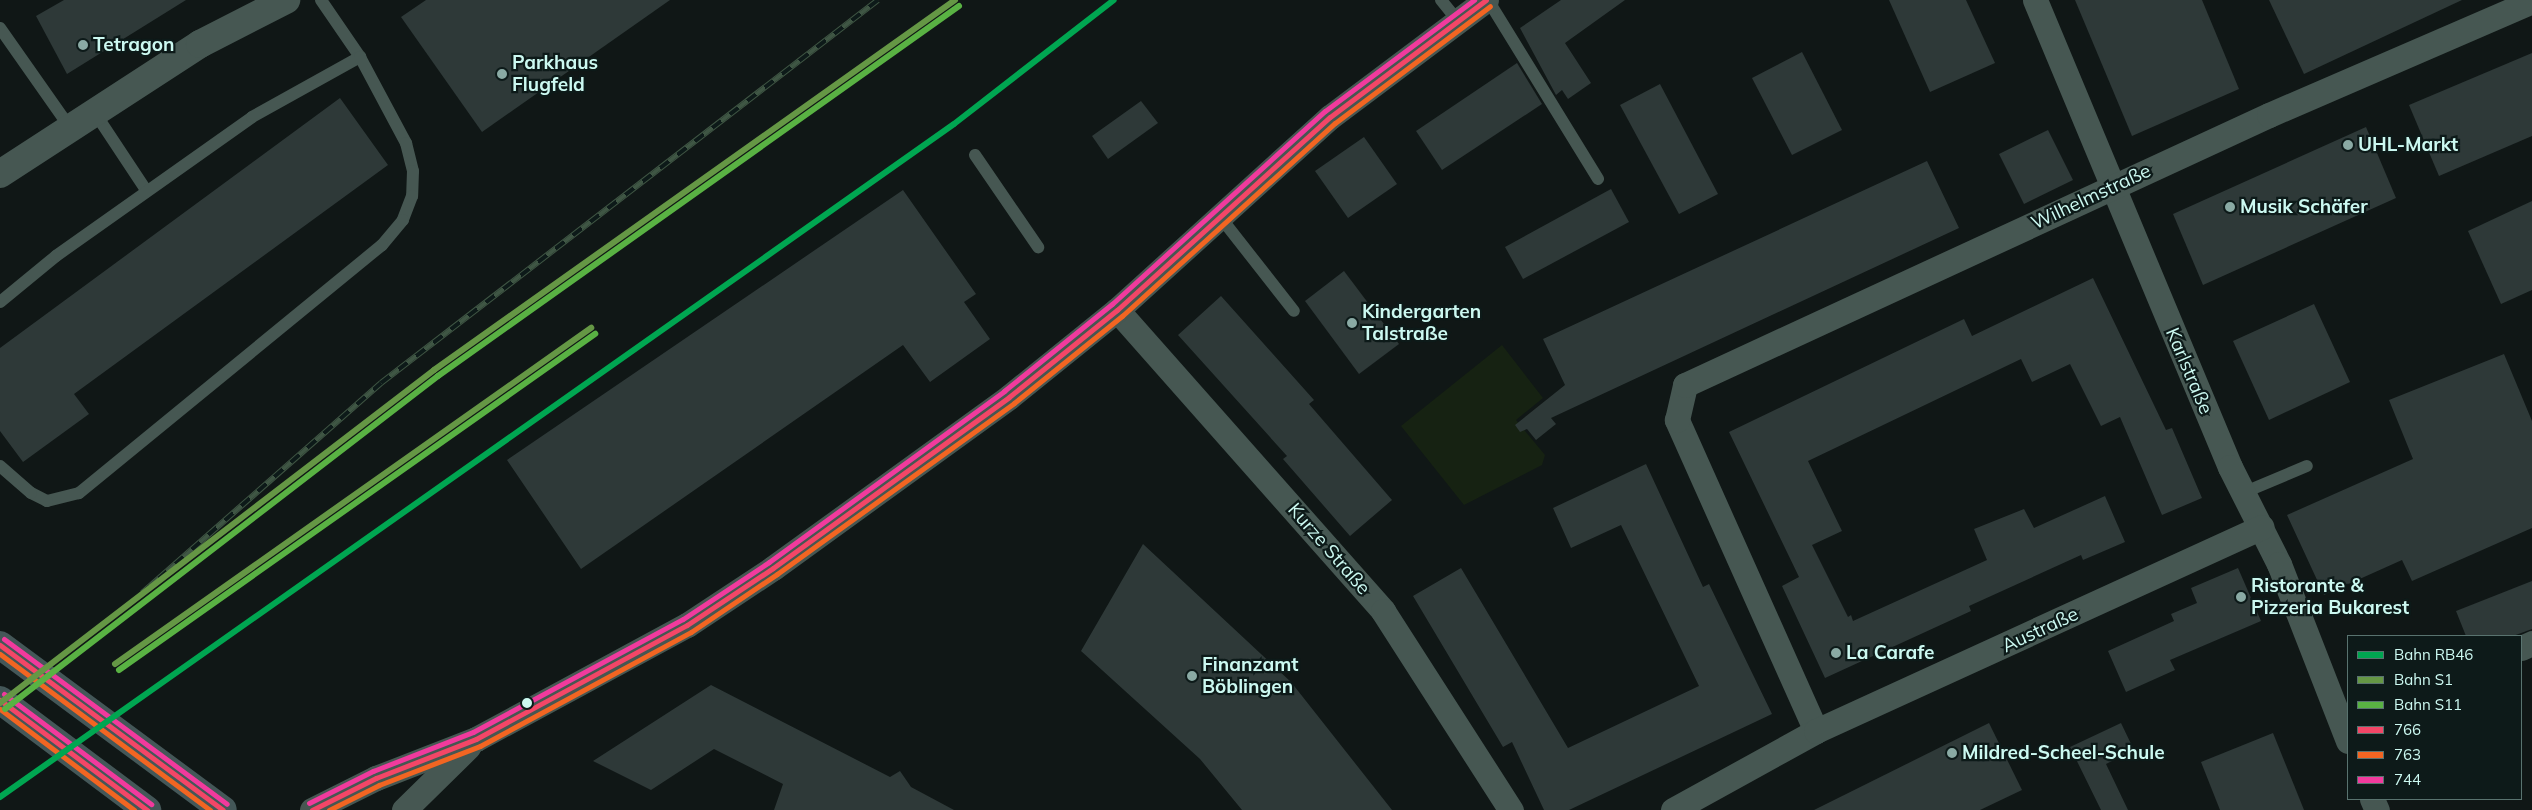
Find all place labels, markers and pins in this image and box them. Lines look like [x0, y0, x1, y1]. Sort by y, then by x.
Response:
place label: Tetragon [93, 34, 175, 56]
marker: Tetragon [77, 39, 89, 51]
place label: Parkhaus Flugfeld [512, 52, 598, 96]
marker: Parkhaus Flugfeld [496, 68, 508, 80]
place label: UHL-Markt [2358, 134, 2458, 156]
marker: UHL-Markt [2342, 139, 2354, 151]
place label: Musik Schäfer [2240, 196, 2368, 218]
marker: Musik Schäfer [2224, 201, 2236, 213]
place label: Kindergarten Talstraße [1362, 301, 1481, 345]
marker: Kindergarten Talstraße [1346, 317, 1358, 329]
place label: Ristorante & Pizzeria Bukarest [2251, 575, 2409, 619]
marker: Ristorante & Pizzeria Bukarest [2235, 591, 2247, 603]
place label: La Carafe [1846, 642, 1934, 664]
marker: La Carafe [1830, 647, 1842, 659]
place label: Finanzamt Böblingen [1202, 654, 1298, 698]
marker: Finanzamt Böblingen [1186, 670, 1198, 682]
unlabelled marker [522, 698, 532, 708]
place label: Mildred-Scheel-Schule [1962, 742, 2165, 764]
marker: Mildred-Scheel-Schule [1946, 747, 1958, 759]

